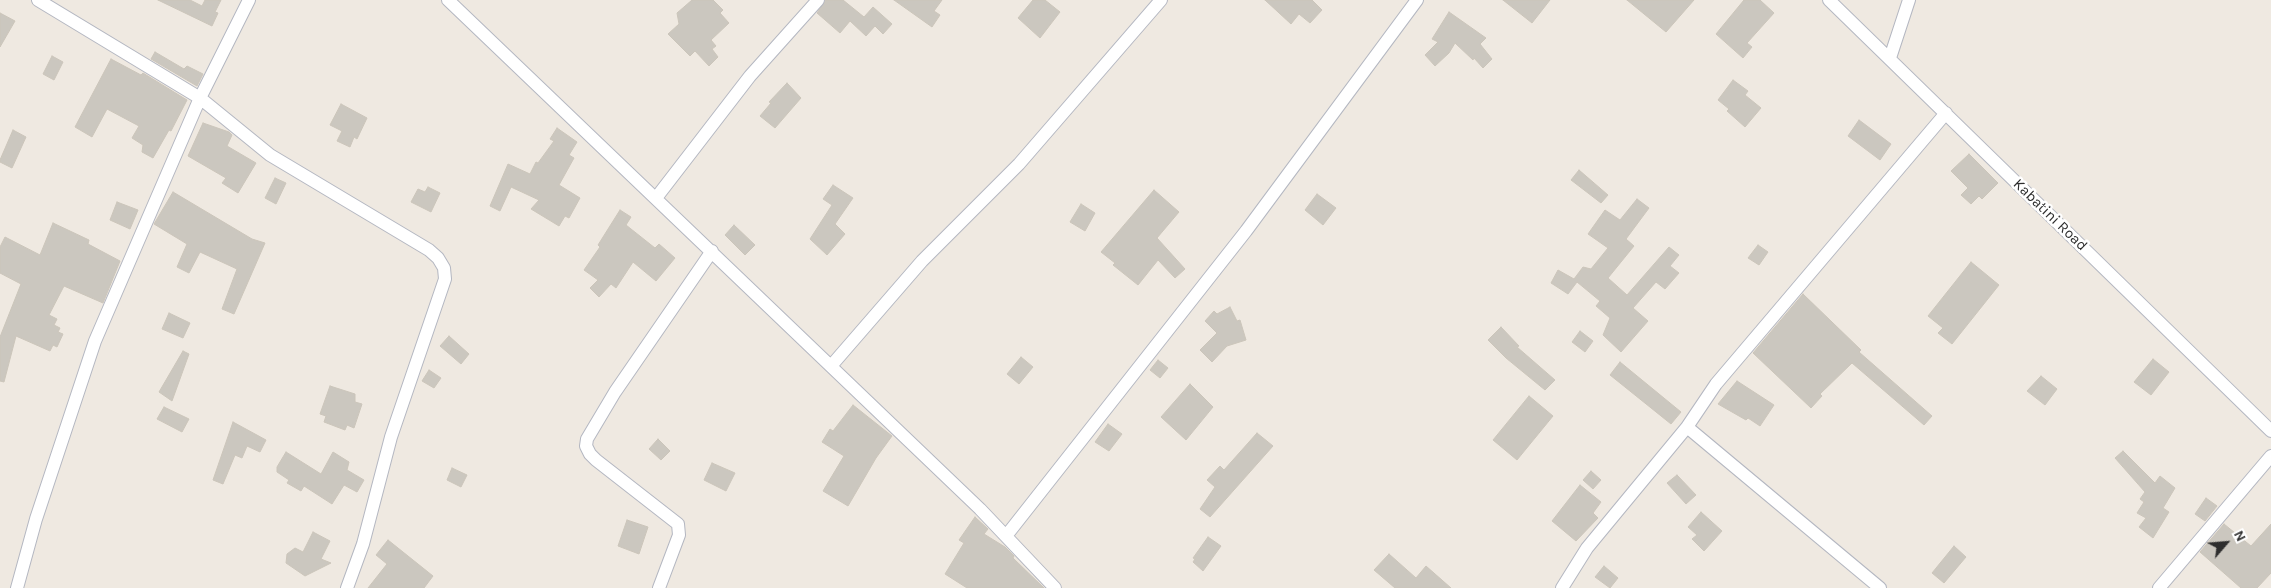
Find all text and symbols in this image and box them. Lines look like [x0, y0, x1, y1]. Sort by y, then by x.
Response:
street label: Kabatini Road [2009, 175, 2091, 255]
north arrow [2201, 518, 2251, 568]
text: N [2230, 528, 2250, 544]

